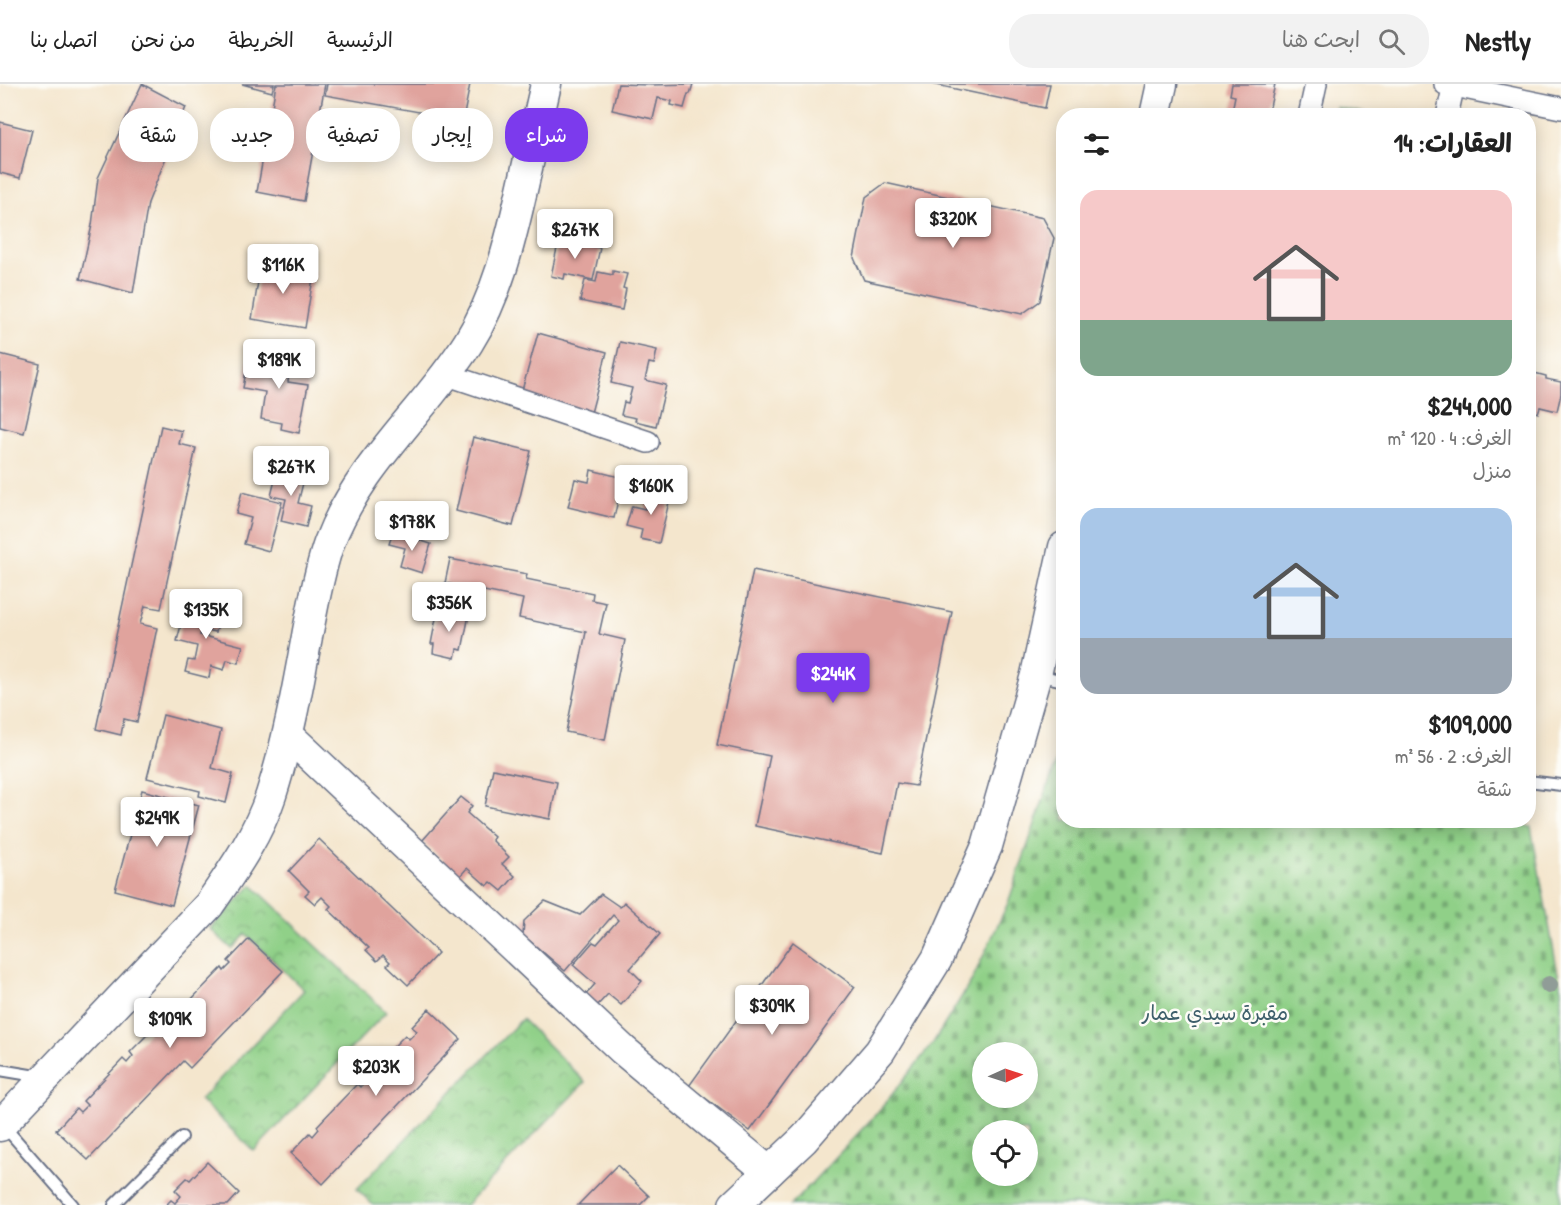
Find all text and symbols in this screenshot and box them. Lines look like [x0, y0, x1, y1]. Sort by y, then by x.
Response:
search box [1009, 14, 1429, 68]
text: Nestly [1465, 22, 1531, 60]
text: ابحث هنا [1282, 24, 1360, 54]
text: اتصل بنا [30, 25, 98, 54]
text: من نحن [131, 25, 195, 54]
text: الخريطة [228, 25, 294, 54]
text: الرئيسية [327, 25, 393, 54]
icon: search [1375, 25, 1408, 58]
chip: شقة [119, 108, 198, 162]
chip: جديد [210, 108, 294, 162]
chip: تصفية [306, 108, 400, 162]
chip: إيجار [412, 108, 493, 162]
chip: شراء [505, 108, 588, 162]
text: العقارات: 14 [1394, 125, 1512, 160]
icon: filters [1080, 128, 1113, 161]
pin: $320K [911, 198, 995, 249]
text: $320K [929, 204, 977, 231]
pin: $267K [533, 209, 617, 260]
text: $267K [551, 215, 599, 242]
icon: home [1242, 229, 1350, 337]
pin: $116K [241, 244, 325, 295]
text: $116K [261, 250, 305, 277]
pin: $189K [237, 339, 321, 390]
text: $189K [257, 345, 301, 372]
text: $244,000 [1427, 388, 1512, 423]
text: الغرف: 4 · 120 m² [1388, 424, 1512, 451]
pin: $267K [249, 446, 333, 497]
text: $267K [267, 452, 315, 479]
text: منزل [1473, 457, 1512, 484]
pin: $160K [609, 465, 693, 516]
text: $160K [629, 471, 673, 498]
pin: $178K [370, 501, 454, 552]
text: $178K [389, 507, 435, 534]
icon: home [1242, 547, 1350, 655]
pin: $356K [407, 582, 491, 633]
text: $356K [426, 588, 472, 615]
pin: $135K [164, 589, 248, 640]
text: $135K [183, 595, 229, 622]
pin: $244K [791, 653, 875, 704]
text: $244K [811, 659, 855, 686]
text: $109,000 [1428, 706, 1512, 741]
text: الغرف: 2 · 56 m² [1395, 742, 1512, 769]
text: شقة [1477, 775, 1512, 802]
pin: $249K [115, 797, 199, 848]
text: $249K [135, 803, 179, 830]
pin: $309K [730, 985, 814, 1036]
text: $309K [749, 991, 795, 1018]
pin: $109K [128, 998, 212, 1049]
park label: مقبرة سيدي عمار [1141, 998, 1288, 1028]
text: $109K [148, 1004, 192, 1031]
north arrow [972, 1042, 1038, 1108]
map controls [972, 1042, 1038, 1186]
pin: $203K [334, 1046, 418, 1097]
text: $203K [352, 1052, 400, 1079]
button: locate [972, 1120, 1038, 1186]

